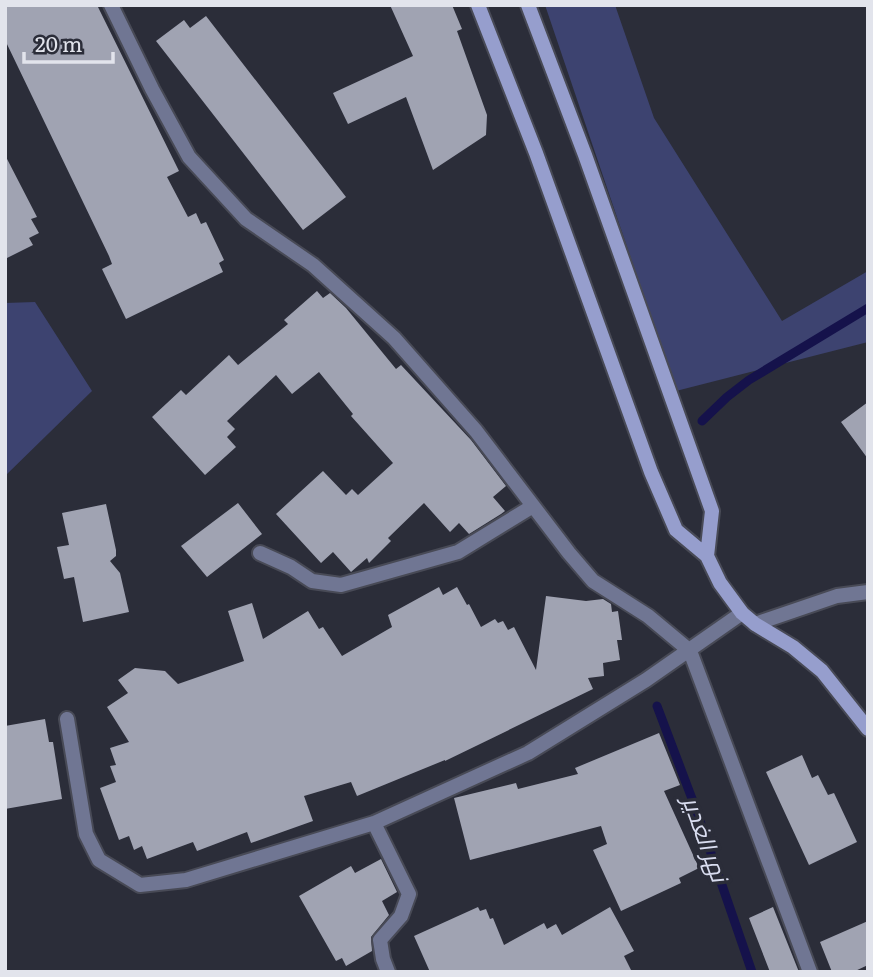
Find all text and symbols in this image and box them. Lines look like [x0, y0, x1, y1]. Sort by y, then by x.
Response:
scale bar [24, 21, 114, 65]
text: 20 m [35, 27, 82, 58]
water label: نهر الغدير [675, 788, 740, 888]

